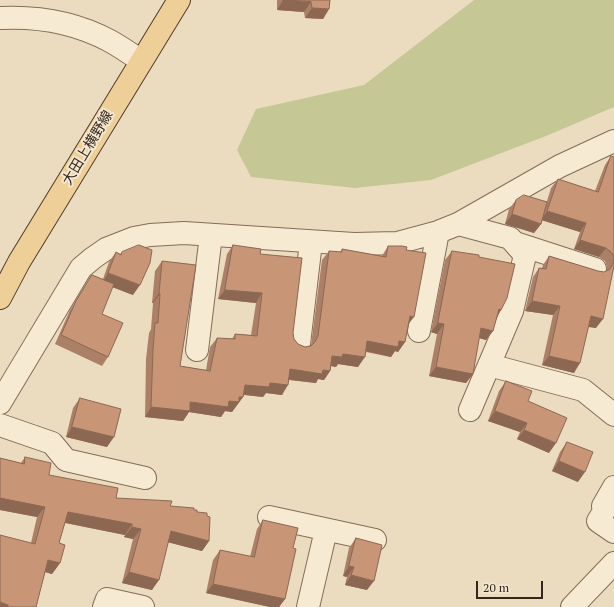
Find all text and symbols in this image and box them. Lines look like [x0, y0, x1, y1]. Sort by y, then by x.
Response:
street label: 大田上横野線 [59, 108, 117, 188]
scale bar [478, 573, 545, 599]
text: 20 m [483, 580, 509, 595]

